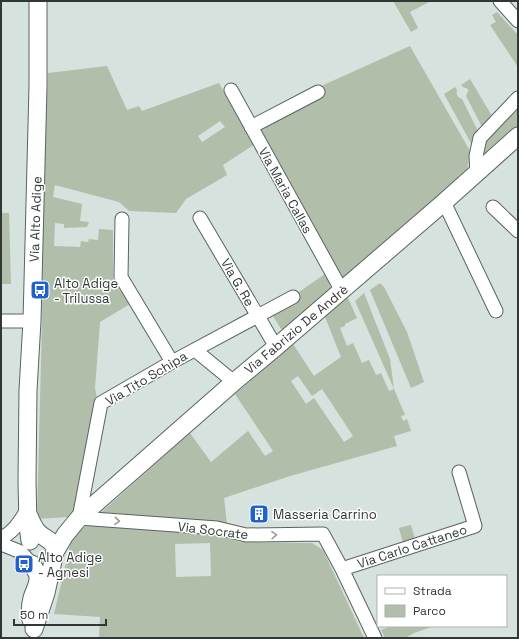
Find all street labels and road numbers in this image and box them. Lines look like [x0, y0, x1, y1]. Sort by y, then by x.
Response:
street label: Via Maria Callas [255, 144, 316, 237]
street label: Via Alto Adige [26, 176, 45, 262]
street label: Via G. Re [217, 255, 258, 309]
street label: Via Fabrizio De Andrè [241, 281, 352, 378]
street label: Via Tito Schipa [102, 347, 191, 409]
street label: Via Socrate [177, 518, 249, 543]
street label: Via Carlo Cattaneo [355, 521, 469, 572]

